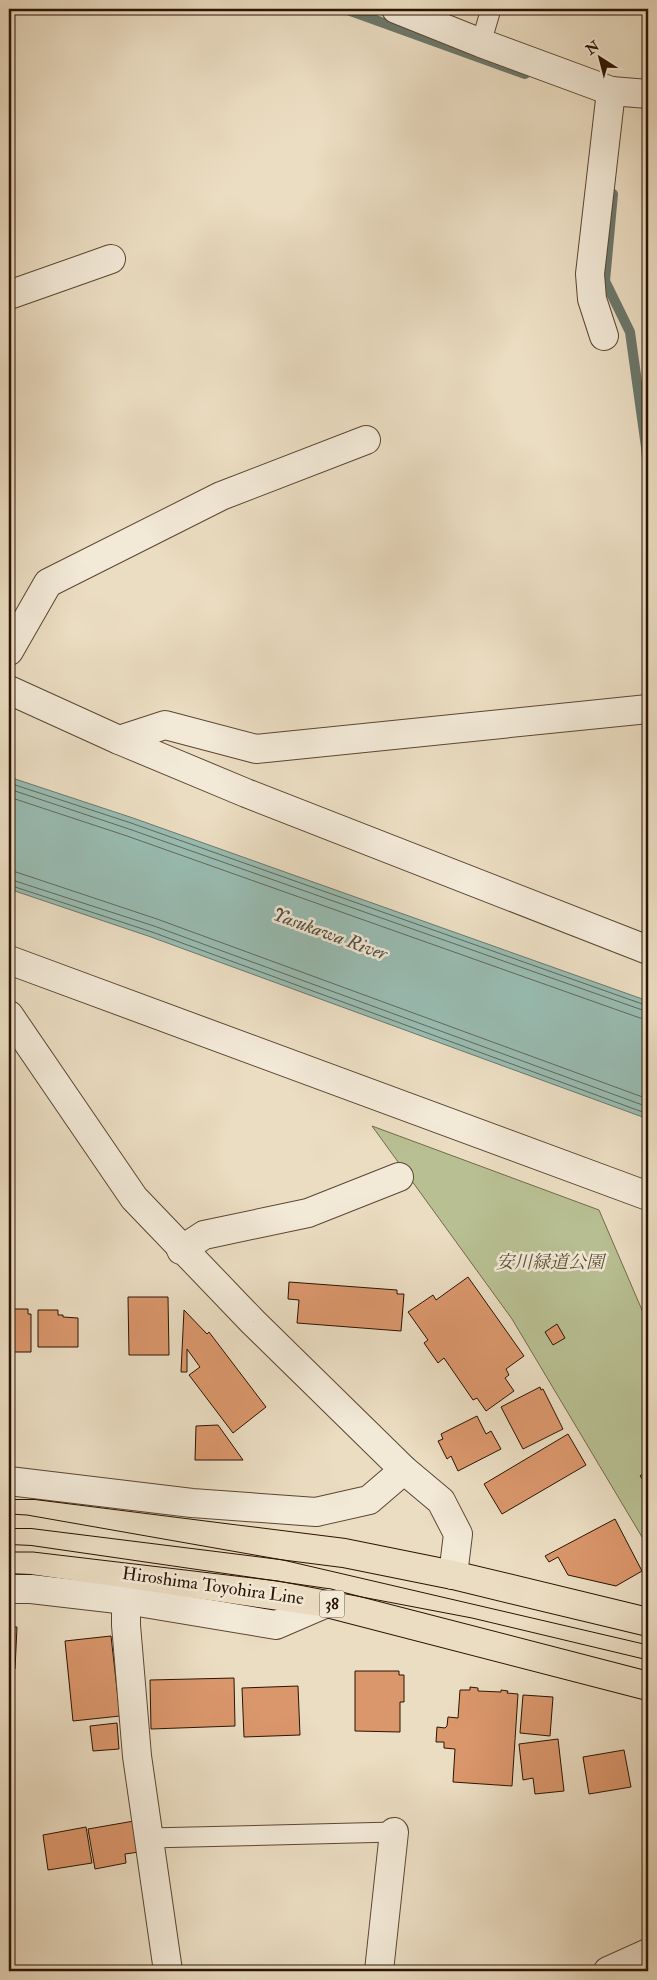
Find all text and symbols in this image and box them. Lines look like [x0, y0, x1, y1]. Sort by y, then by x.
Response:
north arrow [574, 32, 624, 82]
text: N [582, 37, 603, 59]
water label: Yasukawa River [269, 902, 392, 966]
park label: 安川緑道公園 [496, 1251, 607, 1274]
street label: Hiroshima Toyohira Line [121, 1562, 306, 1610]
road number: 38 [320, 1590, 344, 1618]

